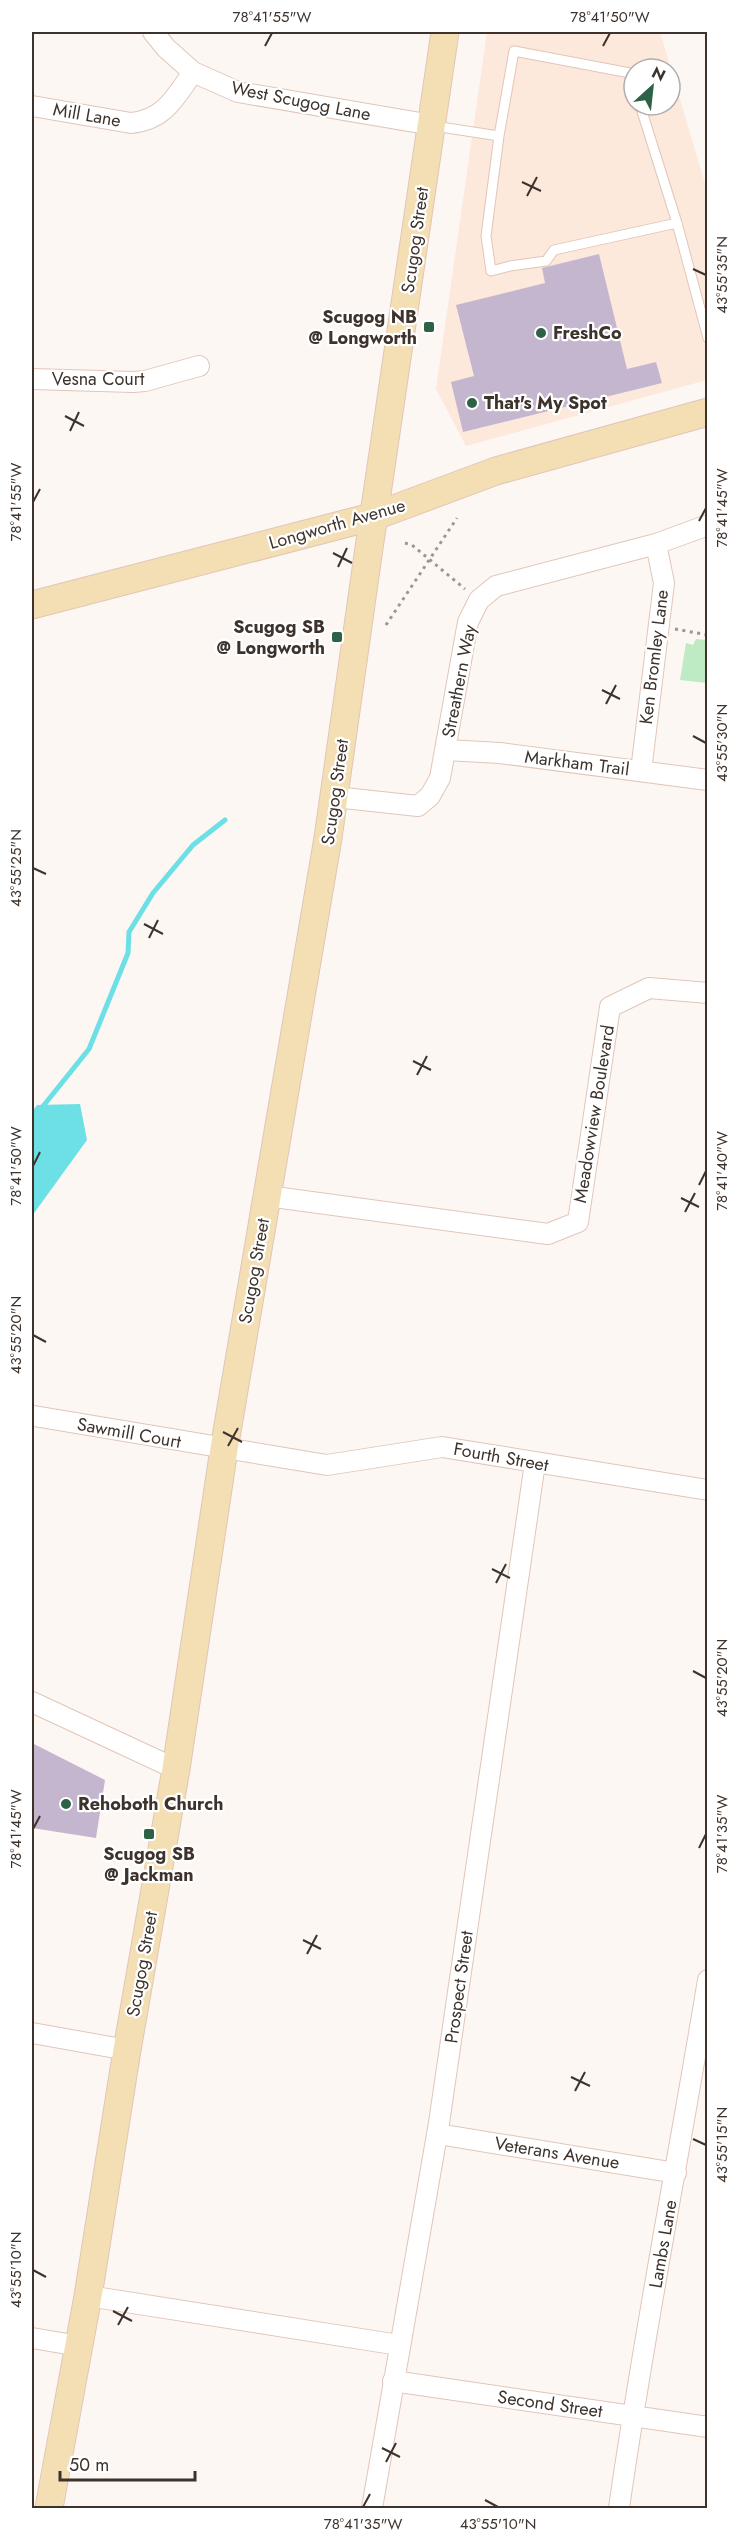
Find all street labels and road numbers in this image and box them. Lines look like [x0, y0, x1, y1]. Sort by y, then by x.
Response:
street label: West Scugog Lane [229, 75, 373, 127]
street label: Mill Lane [51, 96, 123, 134]
street label: Scugog Street [395, 185, 435, 295]
street label: Vesna Court [52, 366, 145, 392]
street label: Longworth Avenue [266, 492, 408, 556]
street label: Ken Bromley Lane [633, 588, 675, 726]
street label: Streathern Way [435, 622, 483, 740]
street label: Scugog Street [315, 737, 355, 847]
street label: Markham Trail [523, 744, 631, 782]
street label: Meadowview Boulevard [567, 1023, 621, 1205]
street label: Scugog Street [232, 1216, 276, 1326]
street label: Sawmill Court [75, 1411, 184, 1455]
street label: Fourth Street [451, 1436, 551, 1478]
street label: Scugog Street [120, 1909, 164, 2019]
street label: Prospect Street [438, 1928, 480, 2045]
street label: Veterans Avenue [493, 2130, 621, 2176]
street label: Lambs Lane [642, 2198, 684, 2290]
street label: Second Street [496, 2384, 605, 2424]

